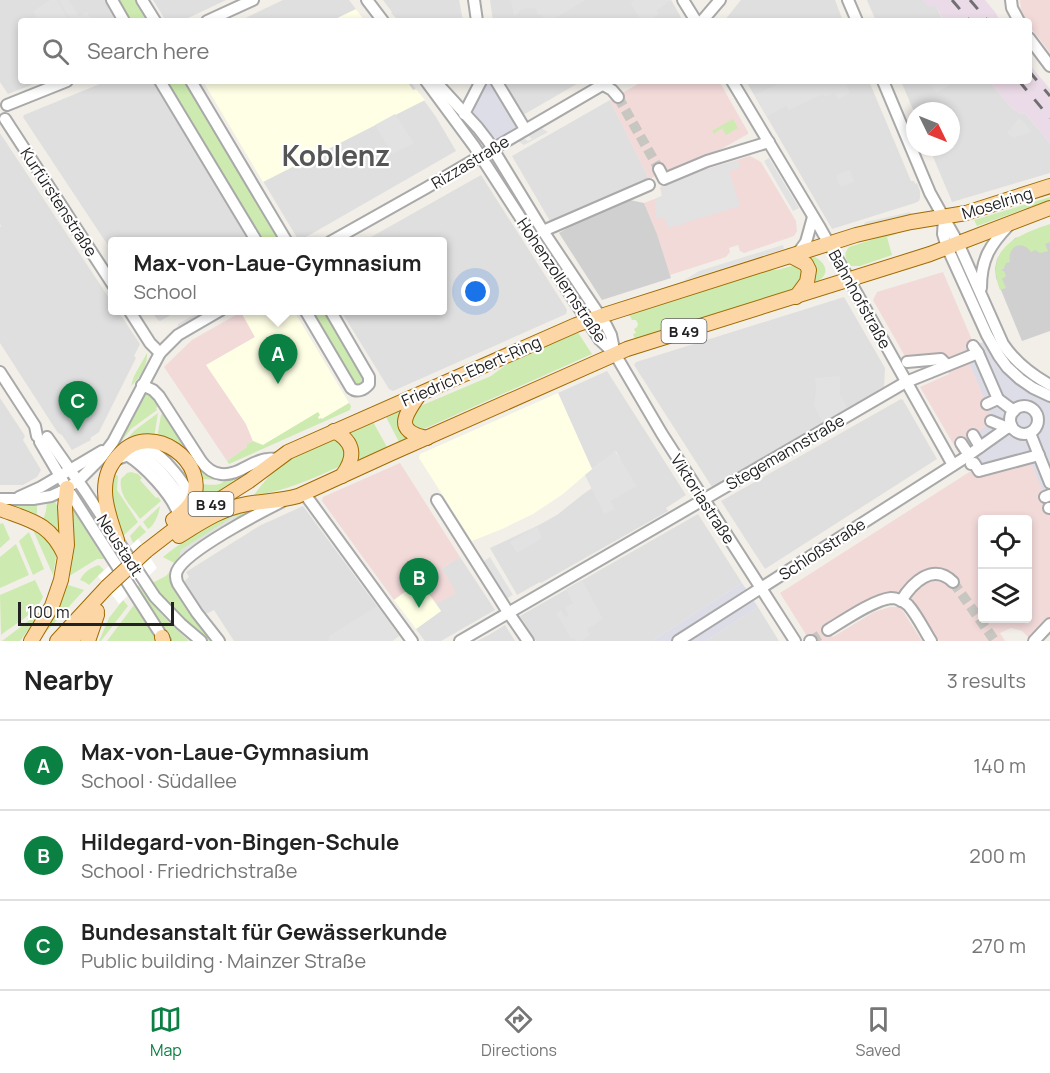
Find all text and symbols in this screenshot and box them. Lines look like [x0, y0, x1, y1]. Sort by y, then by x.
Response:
search box [18, 18, 1032, 84]
icon: search [39, 35, 72, 68]
text: Search here [87, 36, 209, 66]
north arrow [906, 102, 960, 156]
street label: Rizzastraße [427, 130, 513, 194]
district label: Koblenz [282, 136, 390, 174]
street label: Kurfürstenstraße [15, 143, 103, 261]
street label: Moselring [959, 182, 1035, 224]
street label: Hohenzollernstraße [512, 213, 612, 347]
popup [108, 237, 447, 315]
street label: Bahnhofstraße [824, 245, 896, 353]
text: Max-von-Laue-Gymnasium [133, 248, 422, 278]
your location [461, 277, 490, 306]
text: School [133, 278, 197, 305]
road number: B 49 [662, 319, 706, 343]
street label: Friedrich-Ebert-Ring [398, 330, 544, 412]
pin: A [258, 334, 298, 384]
pin: C [58, 382, 98, 431]
street label: Stegemannstraße [722, 409, 848, 495]
street label: Viktoriastraße [666, 450, 740, 548]
road number: B 49 [188, 492, 234, 516]
street label: Neustadt [92, 510, 148, 580]
street label: Schloßstraße [774, 513, 870, 585]
map controls [978, 515, 1032, 623]
button: locate [978, 515, 1032, 569]
pin: B [400, 558, 438, 608]
button: layers [978, 569, 1032, 623]
scale bar [18, 599, 174, 626]
text: 100 m [27, 601, 70, 623]
text: Nearby [24, 662, 113, 698]
text: 3 results [947, 667, 1026, 694]
text: Max-von-Laue-Gymnasium [81, 737, 369, 767]
text: A [37, 752, 50, 779]
text: 140 m [973, 752, 1026, 779]
text: School · Südallee [81, 767, 237, 794]
text: Hildegard-von-Bingen-Schule [81, 827, 399, 857]
text: B [37, 842, 50, 869]
text: 200 m [969, 842, 1026, 869]
text: School · Friedrichstraße [81, 857, 298, 884]
text: Bundesanstalt für Gewässerkunde [81, 917, 447, 947]
text: C [36, 932, 51, 959]
text: 270 m [971, 932, 1026, 959]
text: Public building · Mainzer Straße [81, 947, 366, 974]
tab: Map [149, 1003, 182, 1061]
tab: Directions [481, 1003, 557, 1061]
tab: Saved [856, 1003, 901, 1061]

